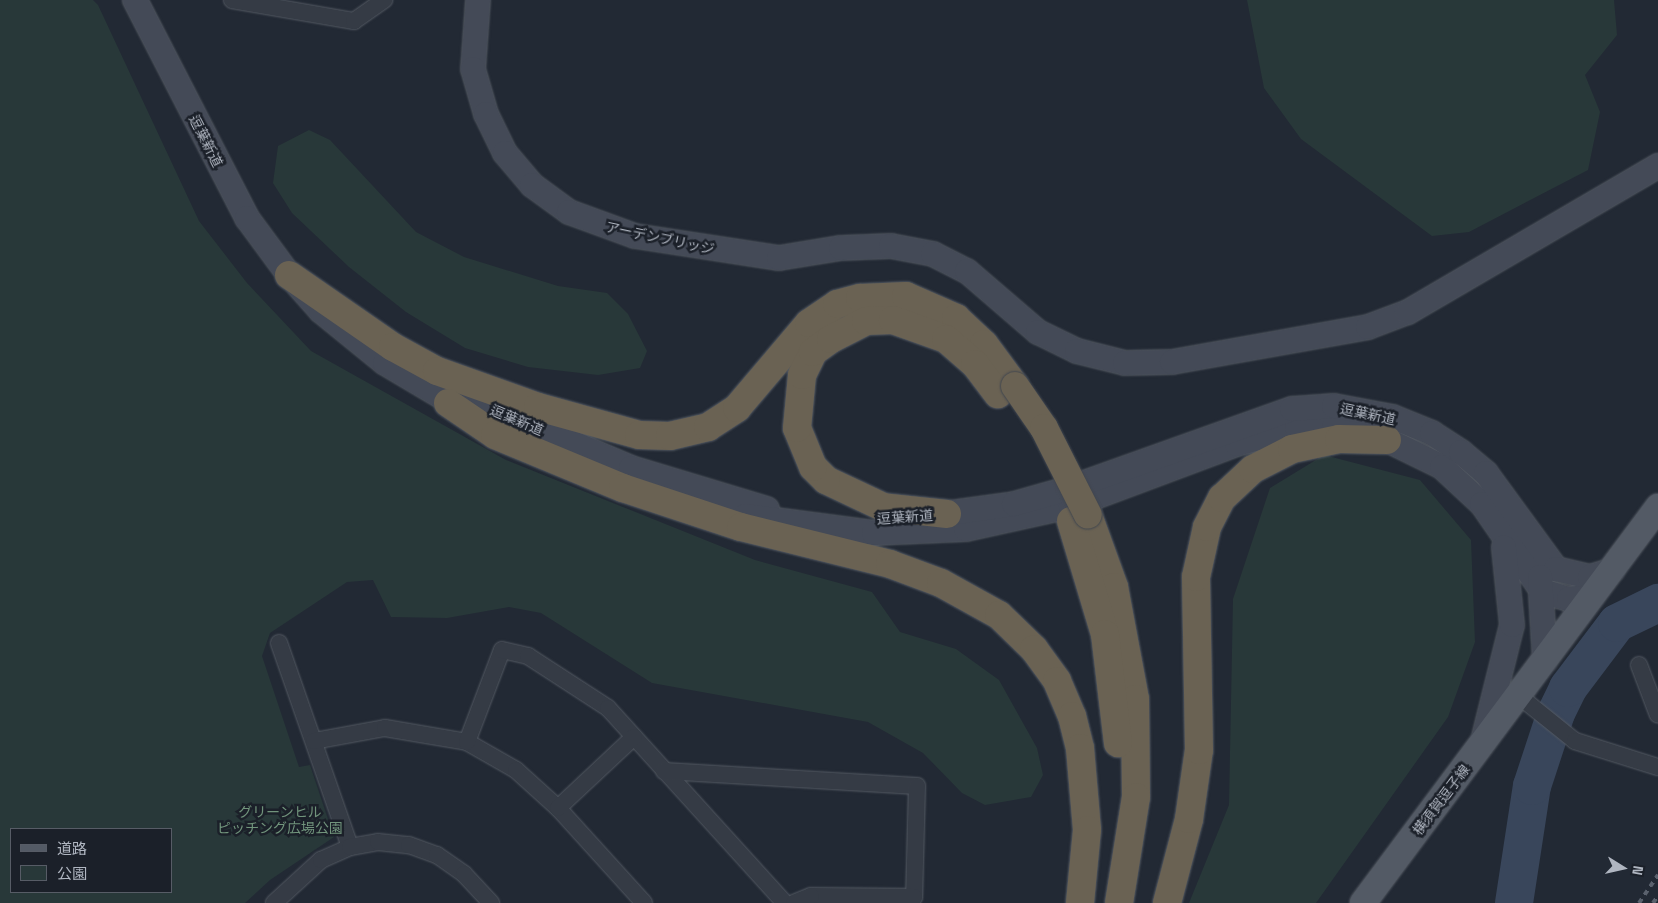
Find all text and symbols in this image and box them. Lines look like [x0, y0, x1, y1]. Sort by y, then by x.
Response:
street label: 逗葉新道 [186, 112, 226, 170]
street label: アーデンブリッジ [604, 218, 716, 258]
street label: 逗葉新道 [1339, 400, 1397, 428]
street label: 逗葉新道 [488, 401, 546, 439]
street label: 逗葉新道 [876, 507, 934, 527]
street label: 横須賀逗子線 [1409, 761, 1473, 839]
park label: グリーンヒル ピッチング広場公園 [217, 804, 343, 836]
legend [10, 828, 172, 893]
text: 道路 [57, 839, 87, 858]
north arrow [1598, 843, 1648, 893]
text: 公園 [57, 864, 87, 883]
text: N [1628, 864, 1647, 877]

